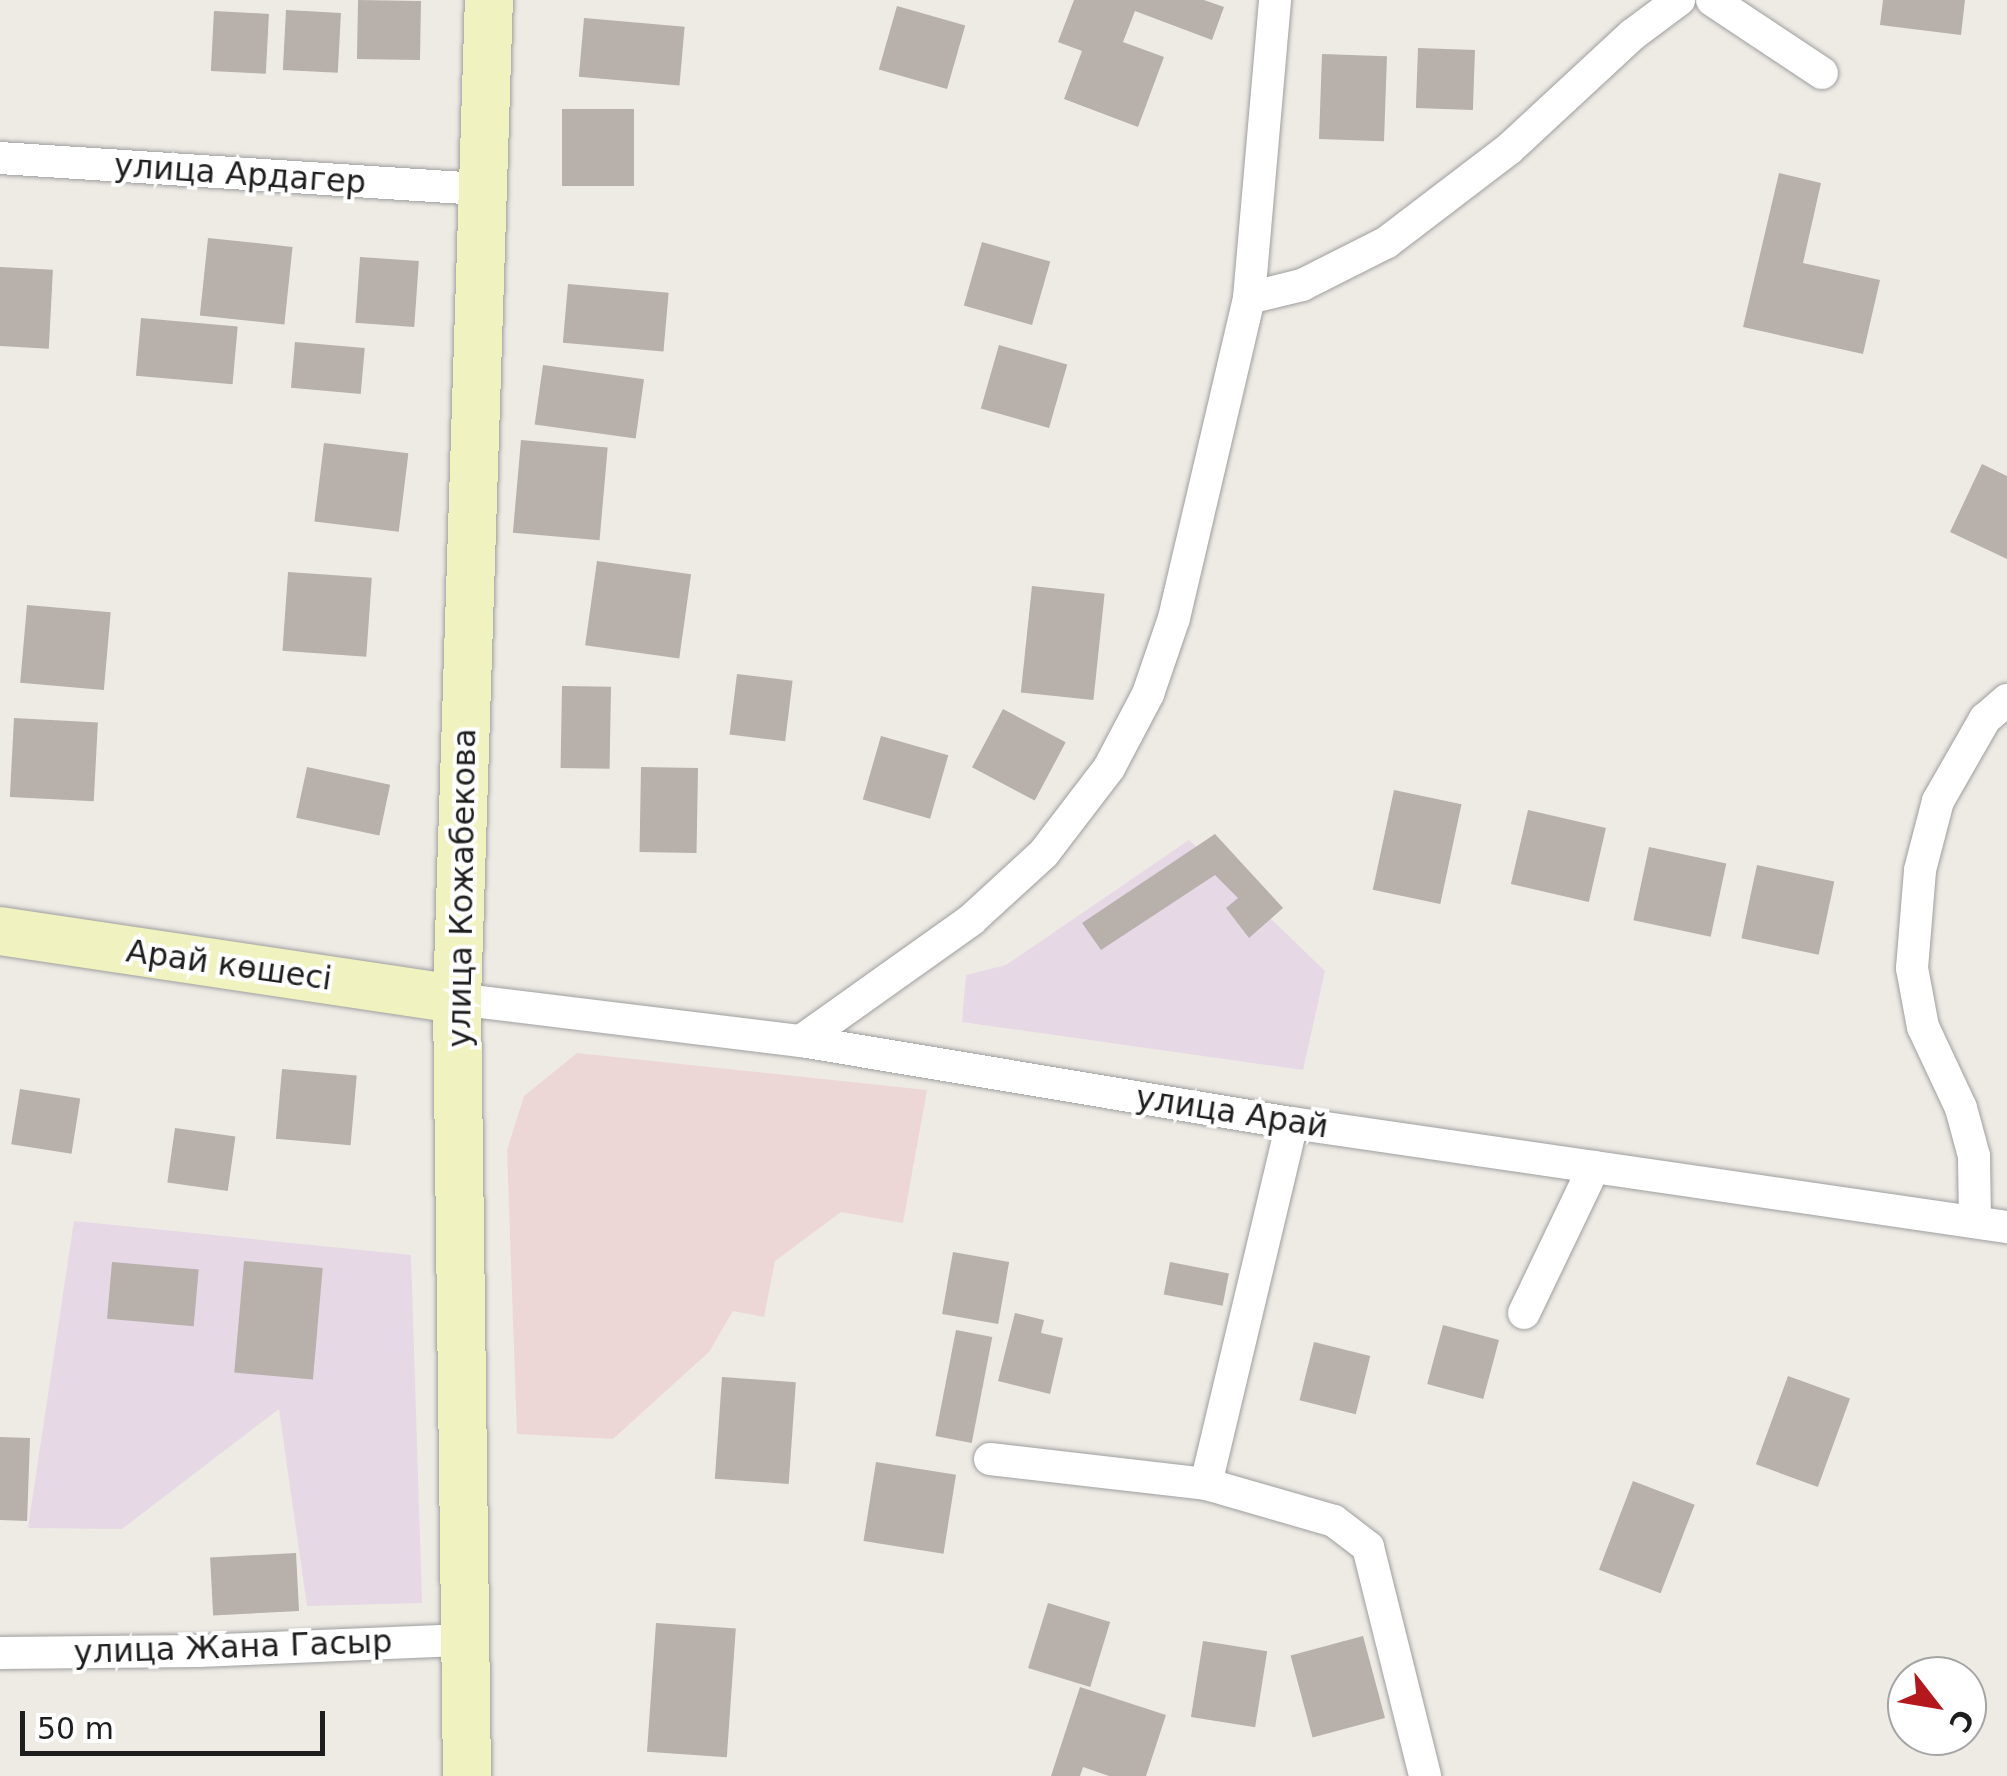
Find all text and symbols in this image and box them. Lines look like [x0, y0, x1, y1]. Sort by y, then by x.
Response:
street label: улица Ардагер [113, 146, 367, 202]
street label: улица Кожабекова [440, 728, 484, 1048]
street label: Арай көшесі [124, 932, 334, 998]
street label: улица Арай [1133, 1078, 1331, 1146]
street label: улица Жана Гасыр [73, 1622, 393, 1672]
north arrow [1887, 1656, 1987, 1756]
scale bar [25, 1691, 330, 1753]
text: С [1942, 1703, 1981, 1738]
text: 50 m [37, 1711, 114, 1746]

